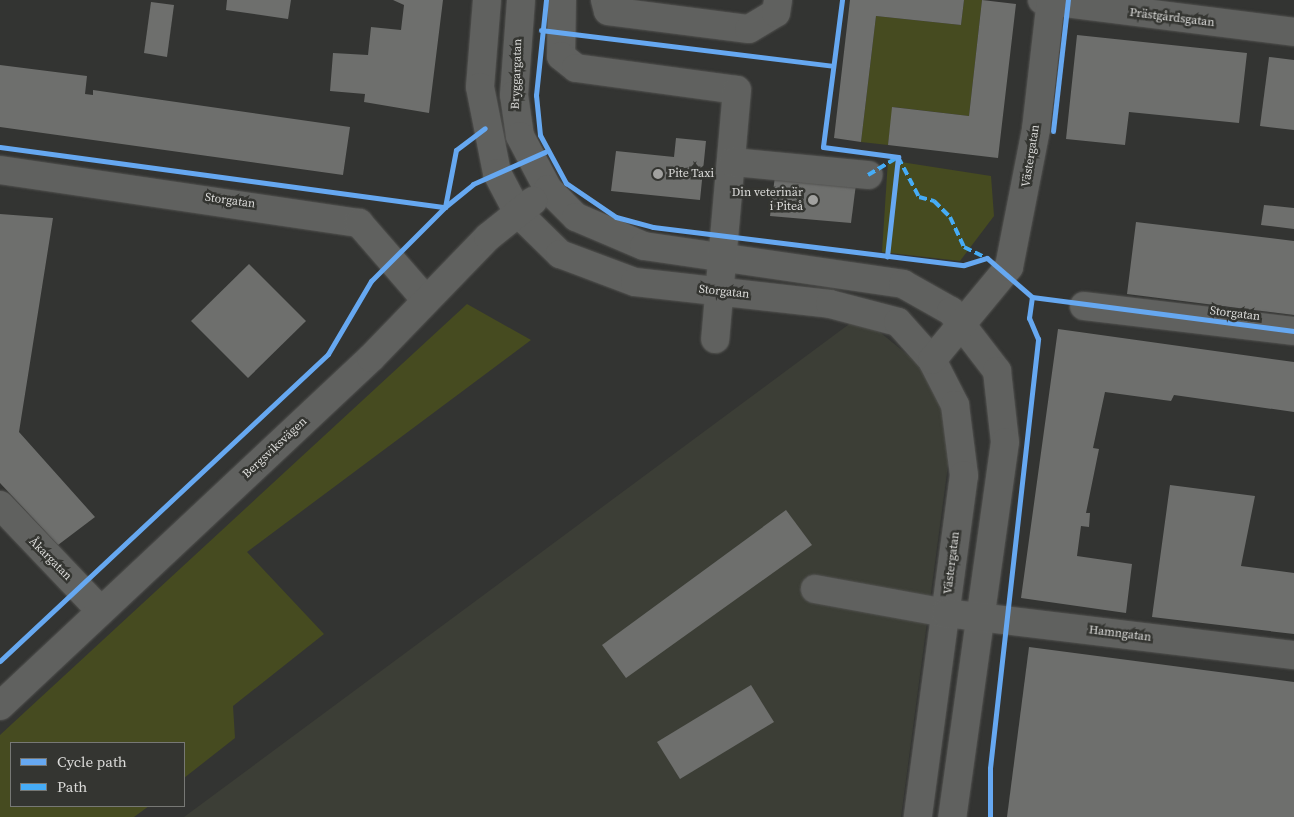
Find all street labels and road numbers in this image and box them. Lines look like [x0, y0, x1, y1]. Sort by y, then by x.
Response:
street label: Prästgårdsgatan [1129, 6, 1215, 30]
street label: Bryggargatan [509, 38, 525, 110]
street label: Västergatan [1019, 124, 1043, 188]
street label: Storgatan [204, 190, 256, 212]
street label: Storgatan [698, 282, 750, 302]
street label: Storgatan [1209, 304, 1261, 324]
street label: Bergsviksvägen [240, 415, 310, 481]
street label: Västergatan [941, 531, 963, 595]
street label: Åkargatan [26, 535, 74, 583]
street label: Hamngatan [1088, 623, 1152, 645]

